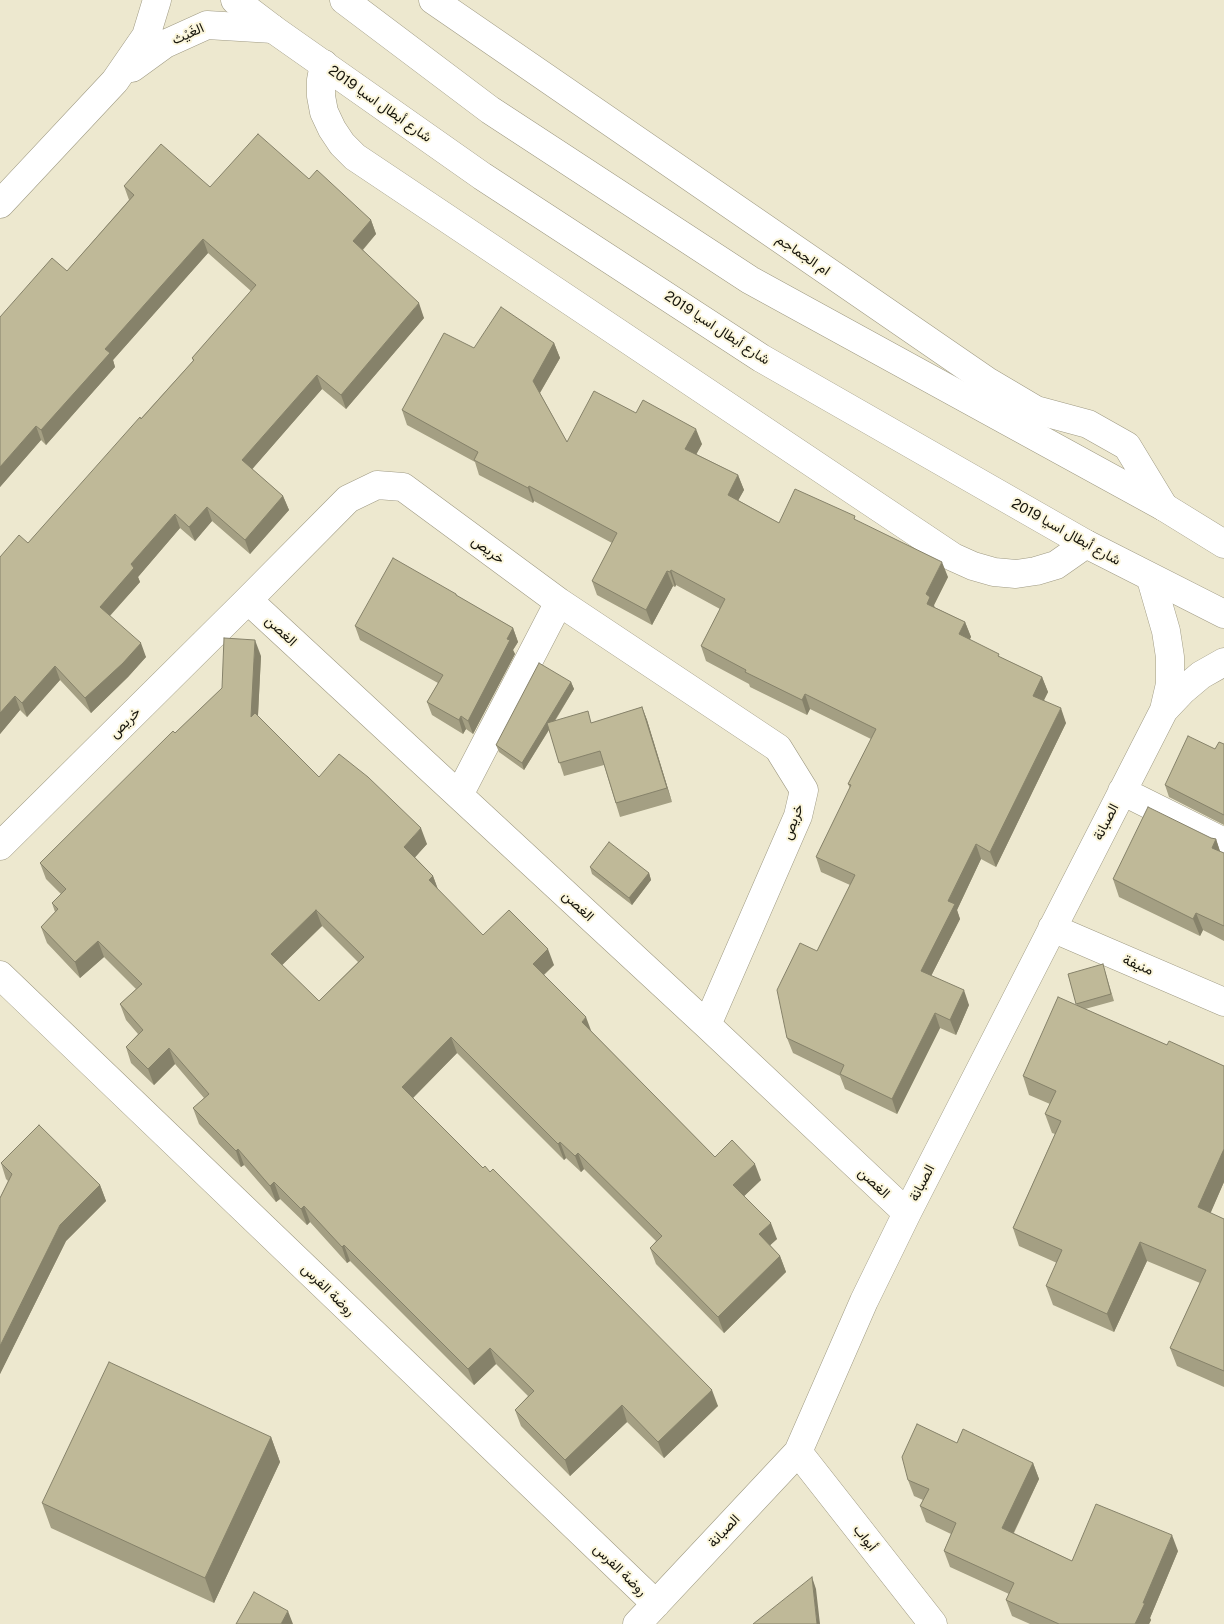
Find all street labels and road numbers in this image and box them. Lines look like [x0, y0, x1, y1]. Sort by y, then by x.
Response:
street label: الغَيْث [169, 20, 207, 48]
street label: شارع أبطال اسيا 2019 [325, 62, 435, 146]
street label: ام الجماجم [773, 231, 833, 279]
street label: شارع أبطال اسيا 2019 [661, 288, 773, 368]
street label: شارع أبطال اسيا 2019 [1008, 495, 1124, 569]
street label: خريص [468, 532, 508, 568]
street label: الغصن [262, 612, 300, 650]
street label: خريص [106, 704, 144, 742]
street label: الصبانة [1090, 801, 1122, 843]
street label: خريص [779, 802, 807, 842]
street label: الغصن [559, 887, 597, 925]
street label: منيفة [1120, 951, 1156, 979]
street label: الصبانة [906, 1162, 938, 1204]
street label: الغصن [855, 1164, 893, 1202]
street label: روضة الفرس [298, 1260, 358, 1320]
street label: الصبانة [705, 1511, 743, 1551]
street label: أبواب [849, 1521, 881, 1555]
street label: روضة الفرس [590, 1540, 650, 1600]

